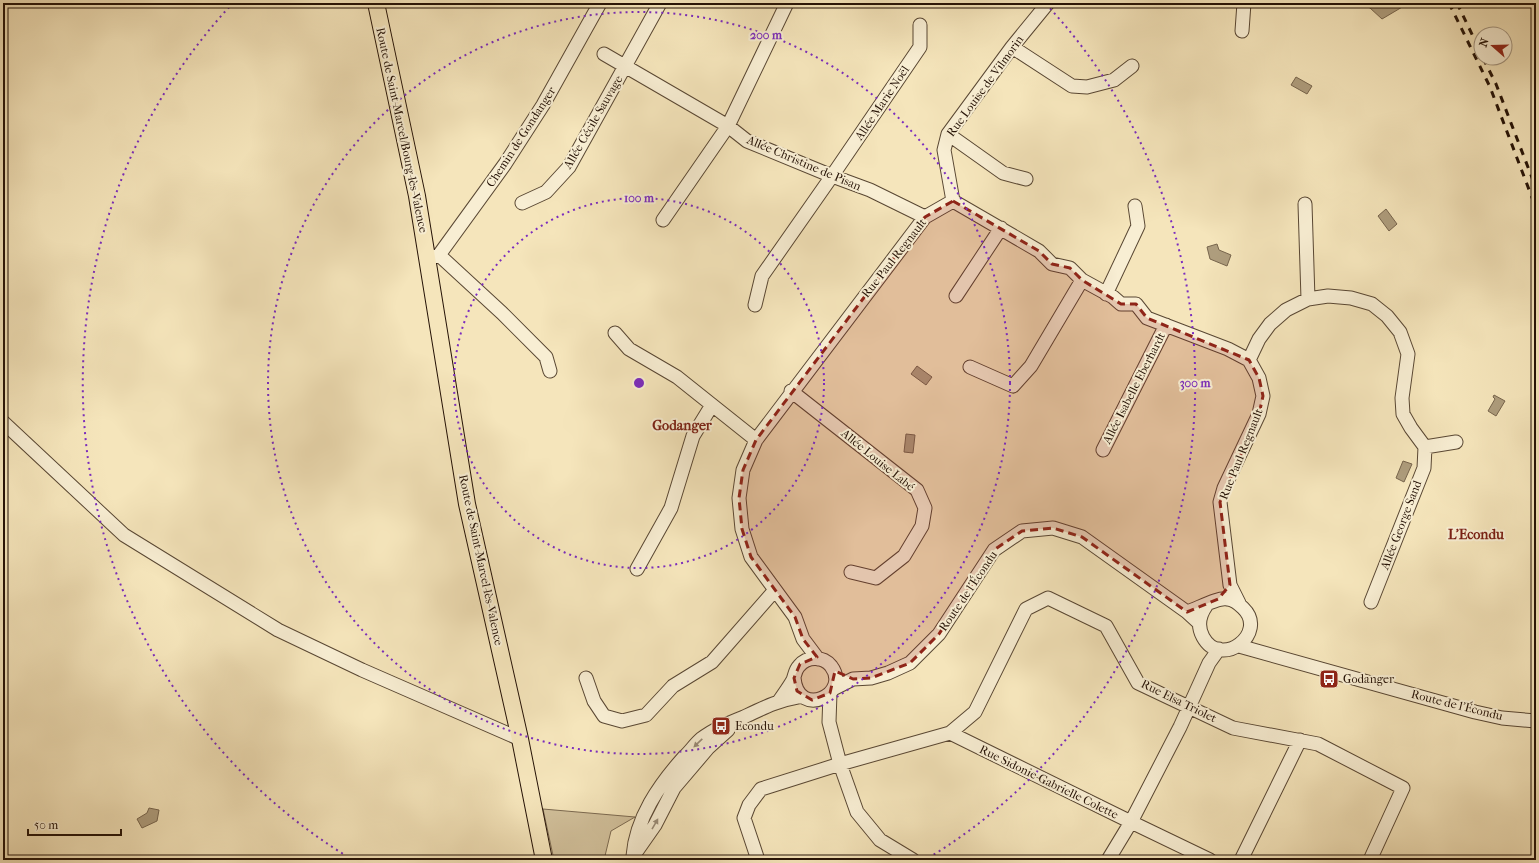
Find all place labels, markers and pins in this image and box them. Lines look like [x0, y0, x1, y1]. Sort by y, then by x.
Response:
centre of rings [632, 376, 646, 390]
bus stop icon: Godanger [1318, 668, 1340, 690]
place label: Godanger [1343, 672, 1395, 686]
bus stop icon: Econdu [710, 715, 732, 737]
place label: Econdu [735, 719, 774, 733]

